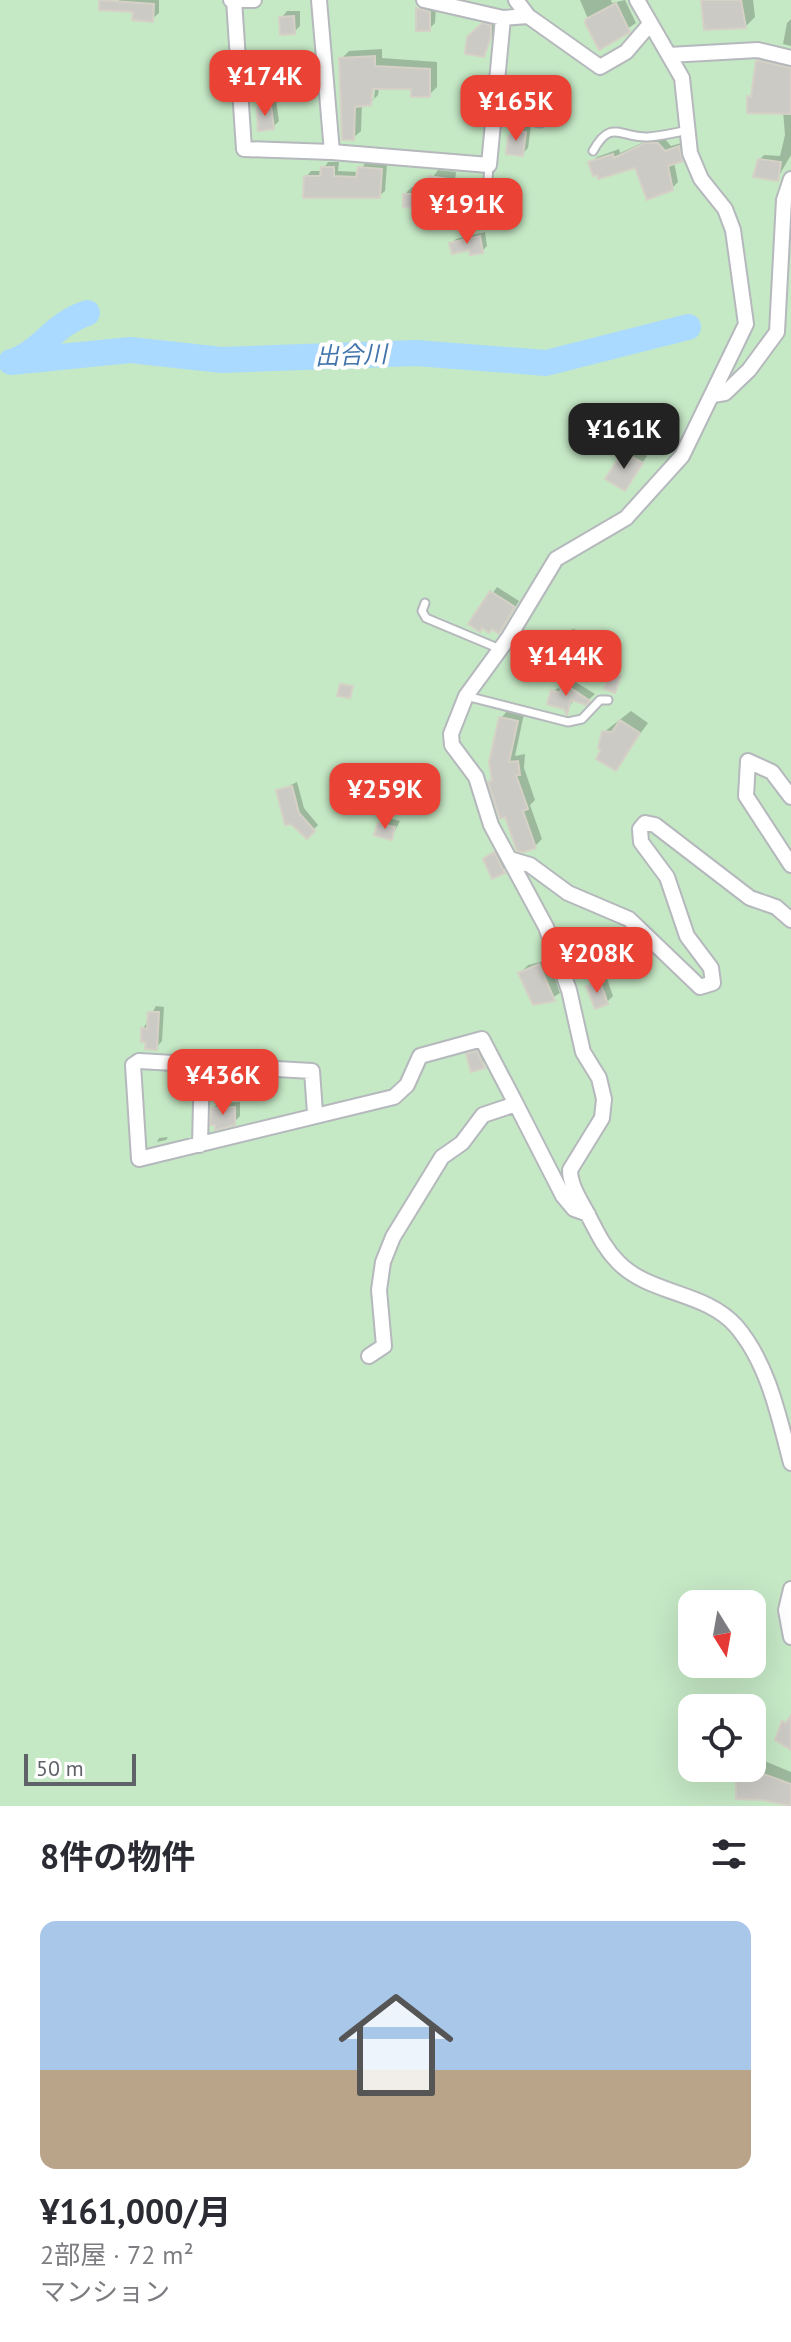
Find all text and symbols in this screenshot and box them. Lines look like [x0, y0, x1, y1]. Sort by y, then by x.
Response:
pin: ¥174K [209, 50, 321, 118]
text: ¥174K [227, 59, 303, 92]
pin: ¥165K [460, 75, 572, 143]
text: ¥165K [478, 84, 554, 117]
pin: ¥191K [411, 178, 523, 246]
text: ¥191K [429, 187, 505, 220]
water label: 出合川 [314, 338, 391, 372]
pin: ¥161K [568, 403, 680, 471]
text: ¥161K [586, 412, 662, 445]
pin: ¥144K [510, 630, 622, 698]
text: ¥144K [528, 639, 604, 672]
pin: ¥259K [329, 763, 441, 831]
text: ¥259K [347, 772, 423, 805]
pin: ¥208K [541, 927, 653, 995]
text: ¥208K [559, 936, 635, 969]
pin: ¥436K [167, 1049, 279, 1117]
text: ¥436K [185, 1058, 261, 1091]
north arrow [678, 1590, 766, 1678]
map controls [678, 1590, 766, 1782]
button: locate [678, 1694, 766, 1782]
scale bar [24, 1750, 136, 1786]
text: 50 m [36, 1754, 84, 1782]
icon: filters [707, 1832, 751, 1876]
text: 8件の物件 [40, 1834, 195, 1878]
icon: home [324, 1973, 468, 2117]
text: ¥161,000/月 [40, 2189, 231, 2233]
text: 2部屋 · 72 m² [40, 2238, 194, 2271]
text: マンション [40, 2275, 170, 2308]

